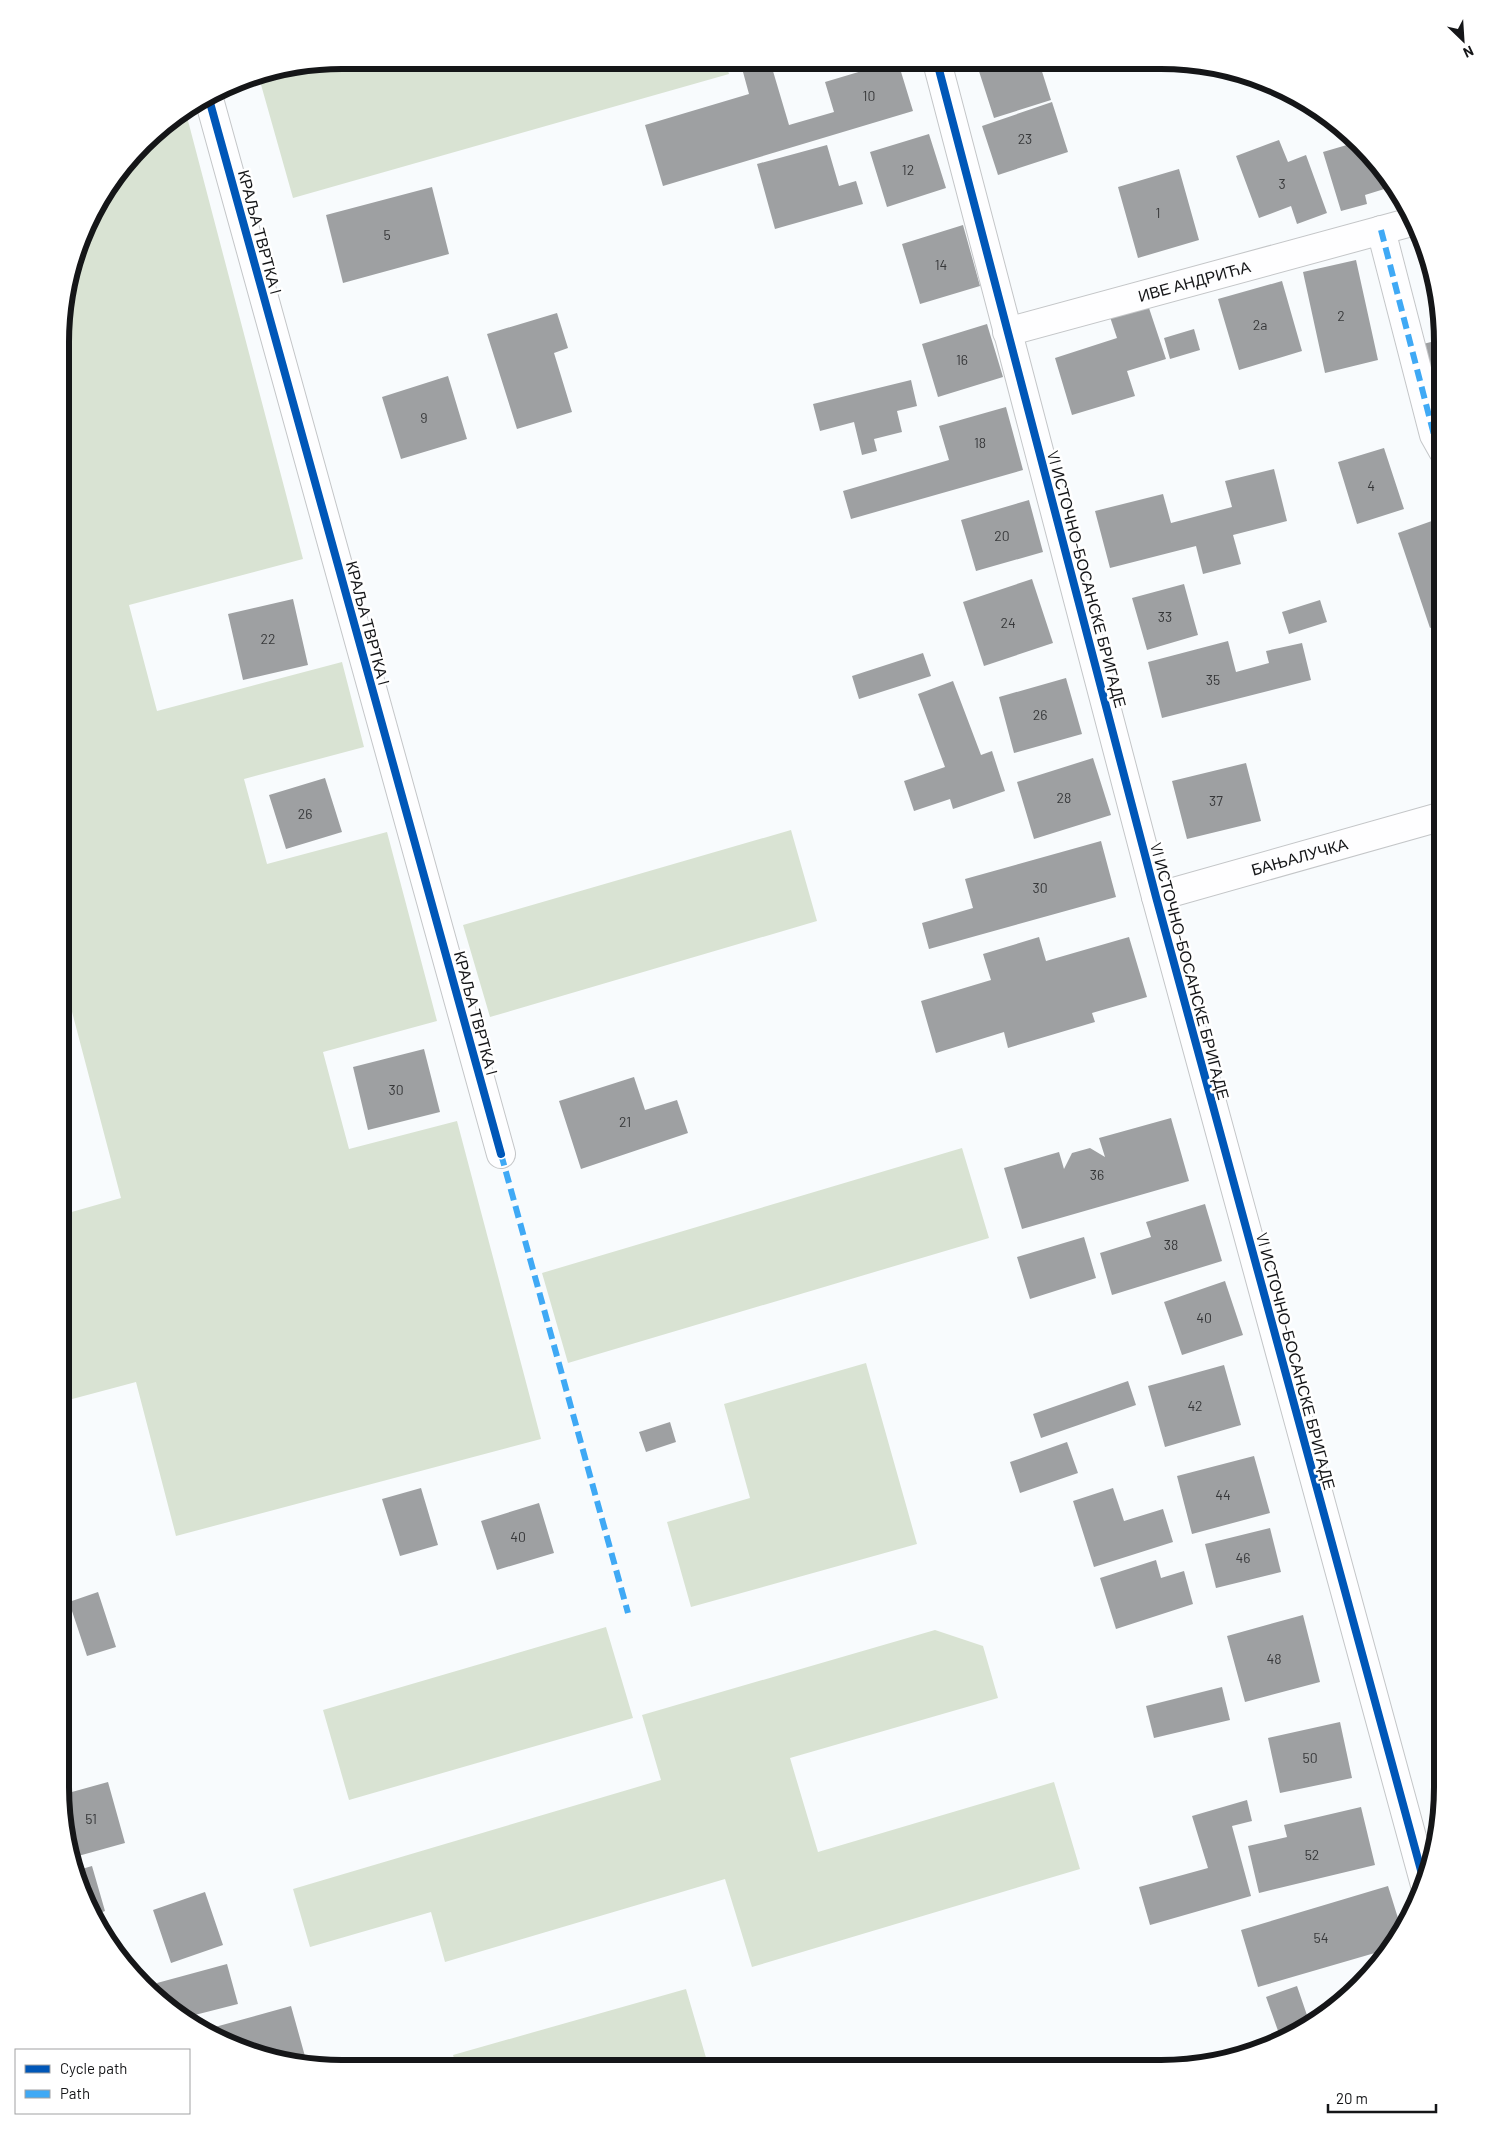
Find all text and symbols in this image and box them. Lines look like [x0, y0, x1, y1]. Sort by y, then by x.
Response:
north arrow [1438, 15, 1488, 65]
text: N [1461, 43, 1477, 62]
house number: 10 [863, 87, 875, 104]
house number: 23 [1018, 130, 1032, 147]
house number: 12 [902, 161, 914, 178]
street label: КРАЉА ТВРТКА I [235, 168, 286, 296]
house number: 3 [1278, 175, 1286, 192]
house number: 1 [1156, 204, 1160, 221]
house number: 5 [383, 226, 391, 243]
house number: 14 [935, 256, 947, 273]
street label: ИВЕ АНДРИЋА [1136, 256, 1253, 305]
house number: 2 [1337, 307, 1345, 324]
house number: 2a [1253, 316, 1267, 333]
house number: 16 [956, 351, 968, 368]
house number: 9 [420, 409, 428, 426]
house number: 18 [974, 434, 986, 451]
street label: VI ИСТОЧНО-БОСАНСКЕ БРИГАДЕ [1044, 448, 1131, 709]
house number: 4 [1367, 477, 1375, 494]
house number: 20 [994, 527, 1010, 544]
street label: КРАЉА ТВРТКА I [343, 559, 394, 687]
house number: 33 [1158, 608, 1172, 625]
house number: 24 [1000, 614, 1016, 631]
house number: 22 [260, 630, 276, 647]
house number: 35 [1206, 671, 1220, 688]
house number: 26 [1033, 706, 1047, 723]
house number: 28 [1057, 789, 1071, 806]
house number: 37 [1209, 792, 1223, 809]
house number: 26 [298, 805, 312, 822]
street label: БАЊАЛУЧКА [1249, 833, 1350, 879]
street label: VI ИСТОЧНО-БОСАНСКЕ БРИГАДЕ [1147, 840, 1234, 1101]
house number: 30 [1032, 879, 1048, 896]
street label: КРАЉА ТВРТКА I [451, 949, 502, 1077]
house number: 30 [388, 1081, 404, 1098]
house number: 21 [619, 1113, 631, 1130]
house number: 36 [1090, 1166, 1104, 1183]
street label: VI ИСТОЧНО-БОСАНСКЕ БРИГАДЕ [1253, 1230, 1340, 1491]
house number: 38 [1164, 1236, 1178, 1253]
house number: 40 [1196, 1309, 1212, 1326]
house number: 42 [1187, 1397, 1203, 1414]
house number: 44 [1215, 1486, 1231, 1503]
house number: 40 [510, 1528, 526, 1545]
house number: 46 [1236, 1549, 1250, 1566]
house number: 48 [1266, 1650, 1282, 1667]
house number: 50 [1302, 1749, 1318, 1766]
house number: 51 [85, 1810, 97, 1827]
house number: 52 [1305, 1846, 1319, 1863]
house number: 54 [1314, 1929, 1328, 1946]
legend [15, 2049, 190, 2114]
text: Cycle path [60, 2059, 127, 2077]
scale bar [1328, 2082, 1436, 2114]
text: Path [60, 2084, 90, 2102]
text: 20 m [1336, 2089, 1368, 2107]

